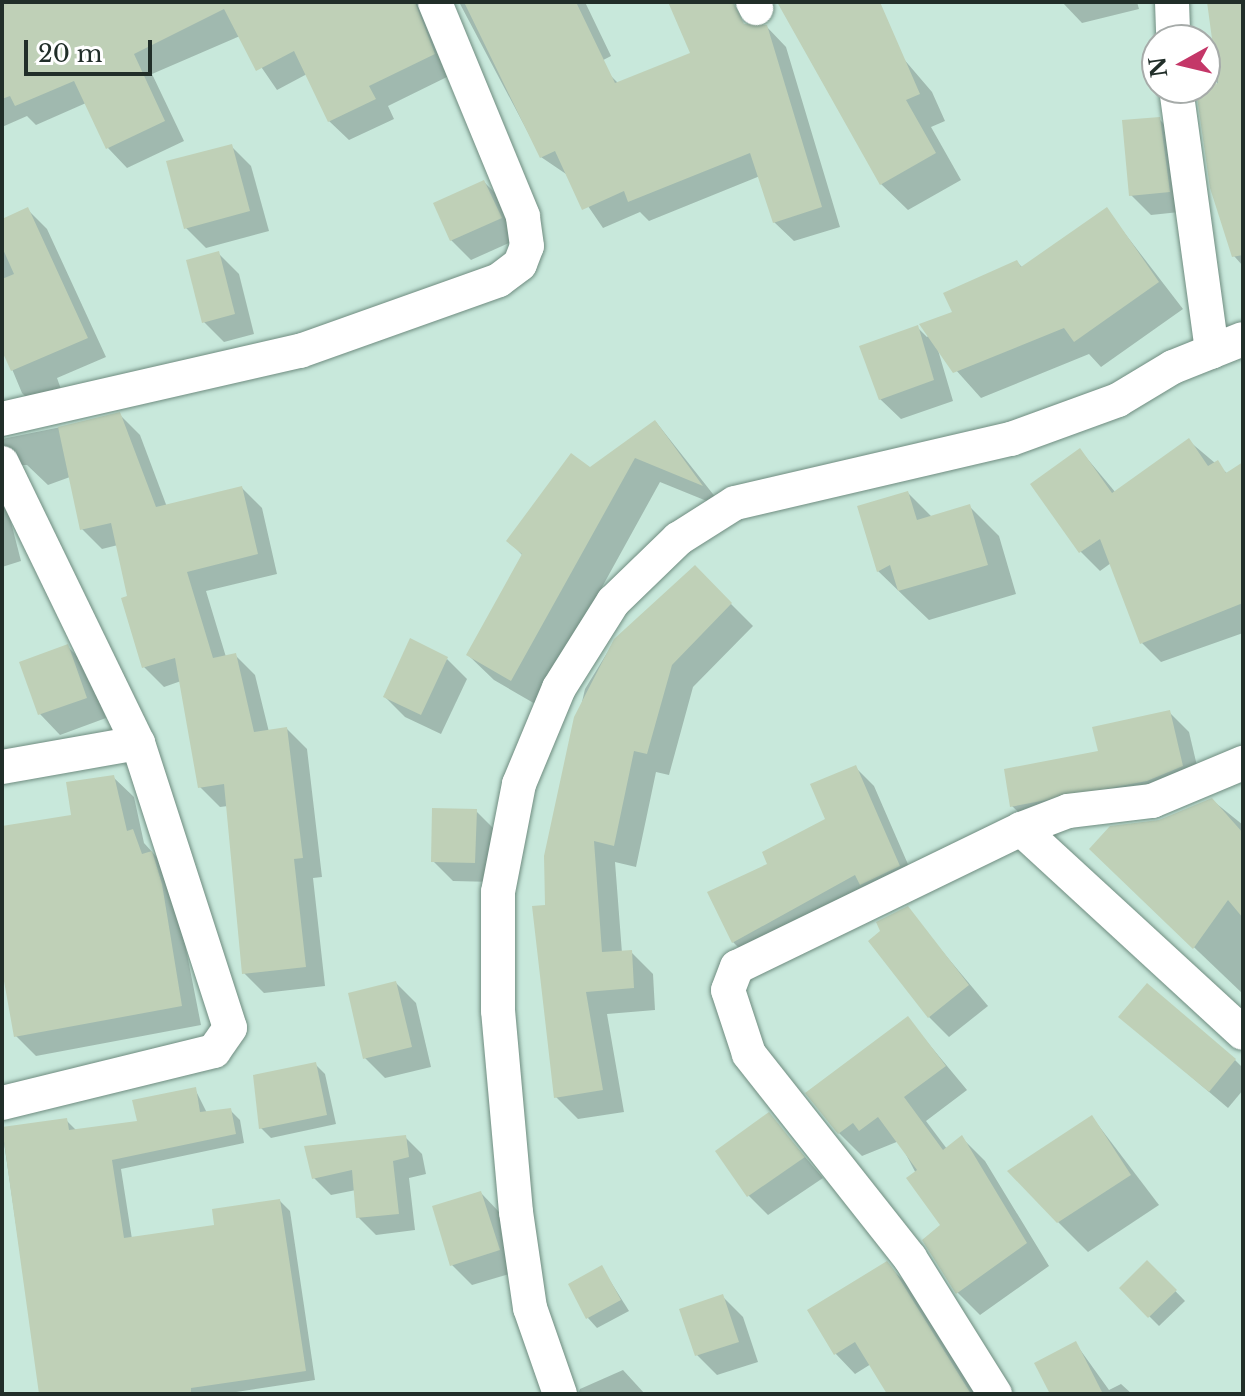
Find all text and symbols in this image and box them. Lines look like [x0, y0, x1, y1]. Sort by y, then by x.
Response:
scale bar [28, 24, 156, 74]
north arrow [1141, 24, 1221, 104]
text: 20 m [38, 39, 103, 68]
text: N [1144, 55, 1174, 79]

